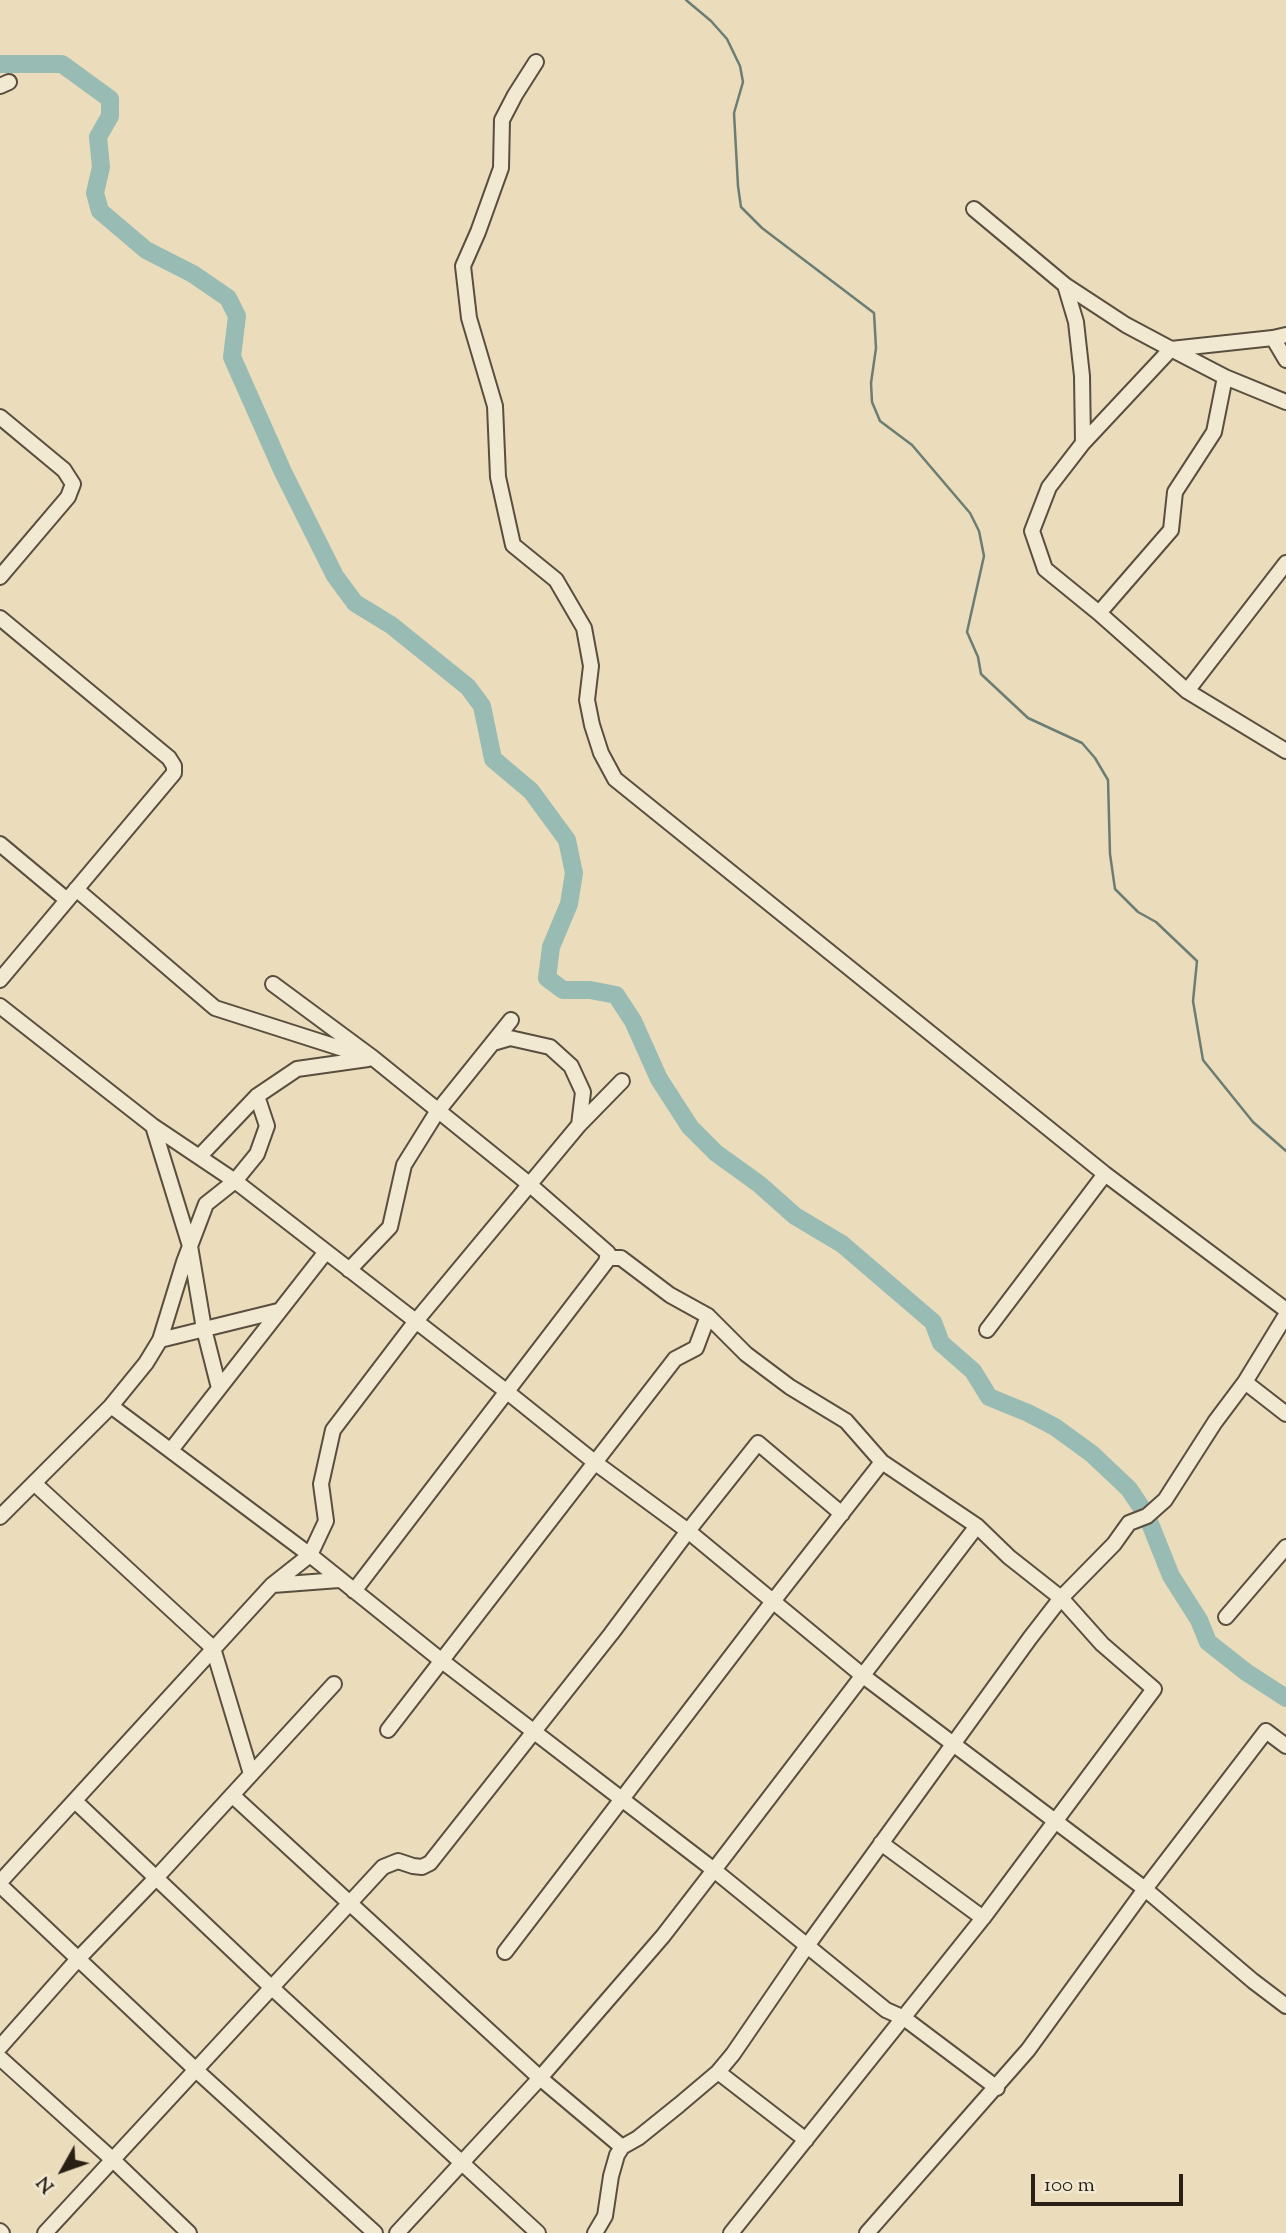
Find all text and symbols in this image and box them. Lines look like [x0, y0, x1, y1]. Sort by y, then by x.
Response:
north arrow [28, 2135, 98, 2205]
scale bar [1034, 2160, 1186, 2204]
text: N [31, 2169, 62, 2198]
text: 100 m [1044, 2171, 1095, 2201]

